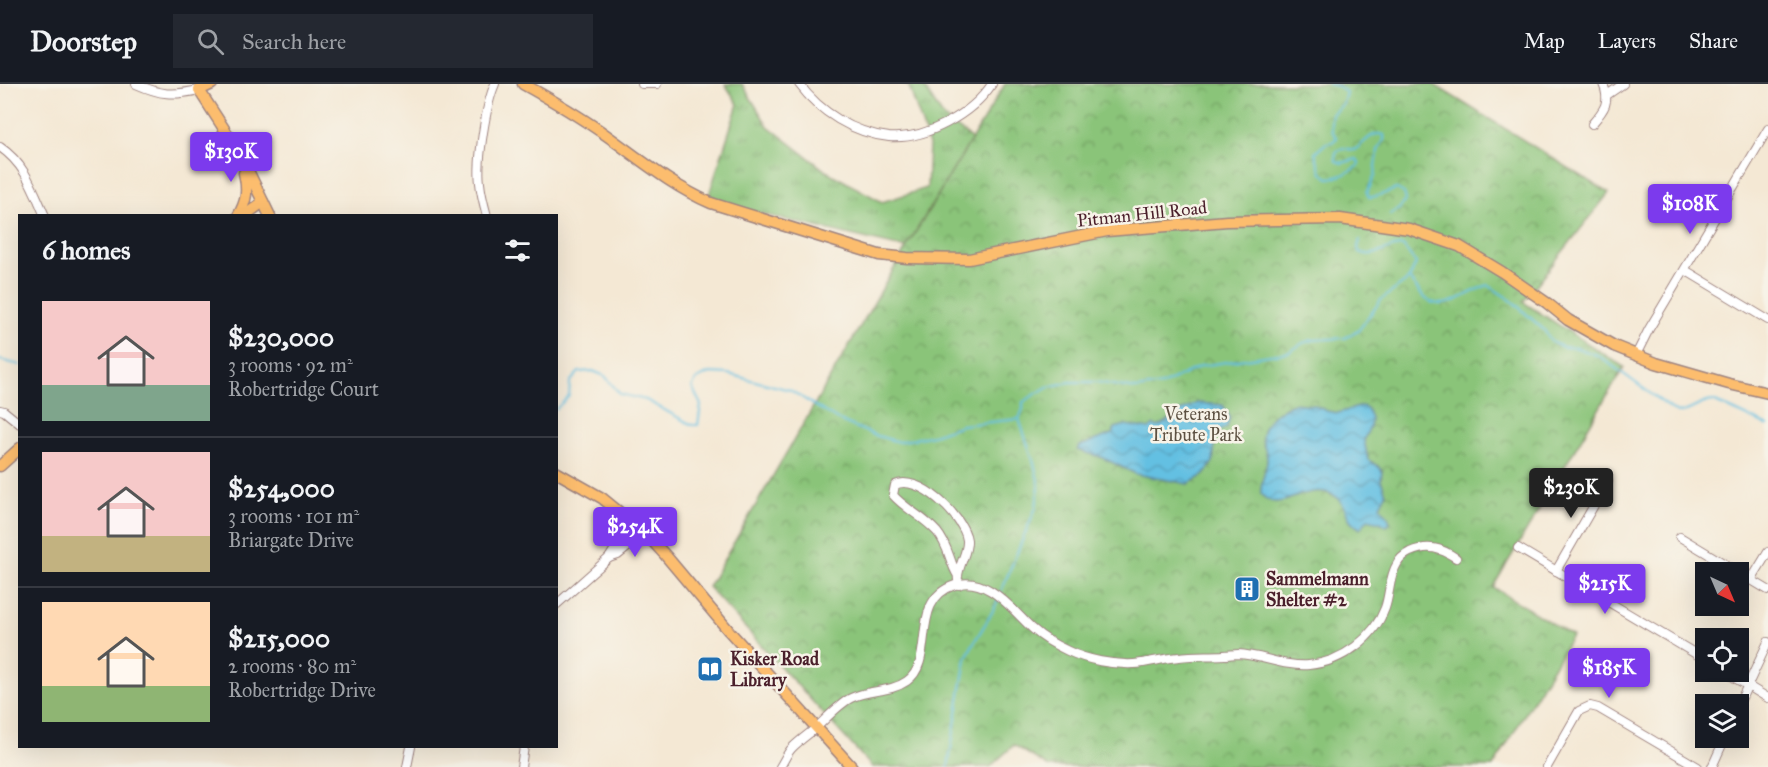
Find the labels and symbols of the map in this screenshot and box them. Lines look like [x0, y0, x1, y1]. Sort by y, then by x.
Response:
pin: $130K [189, 132, 273, 183]
pin: $108K [1648, 184, 1732, 235]
street label: Pitman Hill Road [1076, 196, 1208, 232]
park label: Veterans Tribute Park [1150, 403, 1243, 446]
pin: $230K [1529, 468, 1613, 519]
pin: $254K [593, 507, 677, 558]
north arrow [1695, 562, 1749, 616]
pin: $215K [1563, 564, 1647, 615]
place label: Sammelmann Shelter #2 [1266, 568, 1369, 611]
building icon: Sammelmann Shelter #2 [1232, 574, 1262, 604]
place label: Kisker Road Library [730, 648, 820, 692]
pin: $185K [1567, 648, 1651, 699]
library icon: Kisker Road Library [695, 654, 725, 684]

